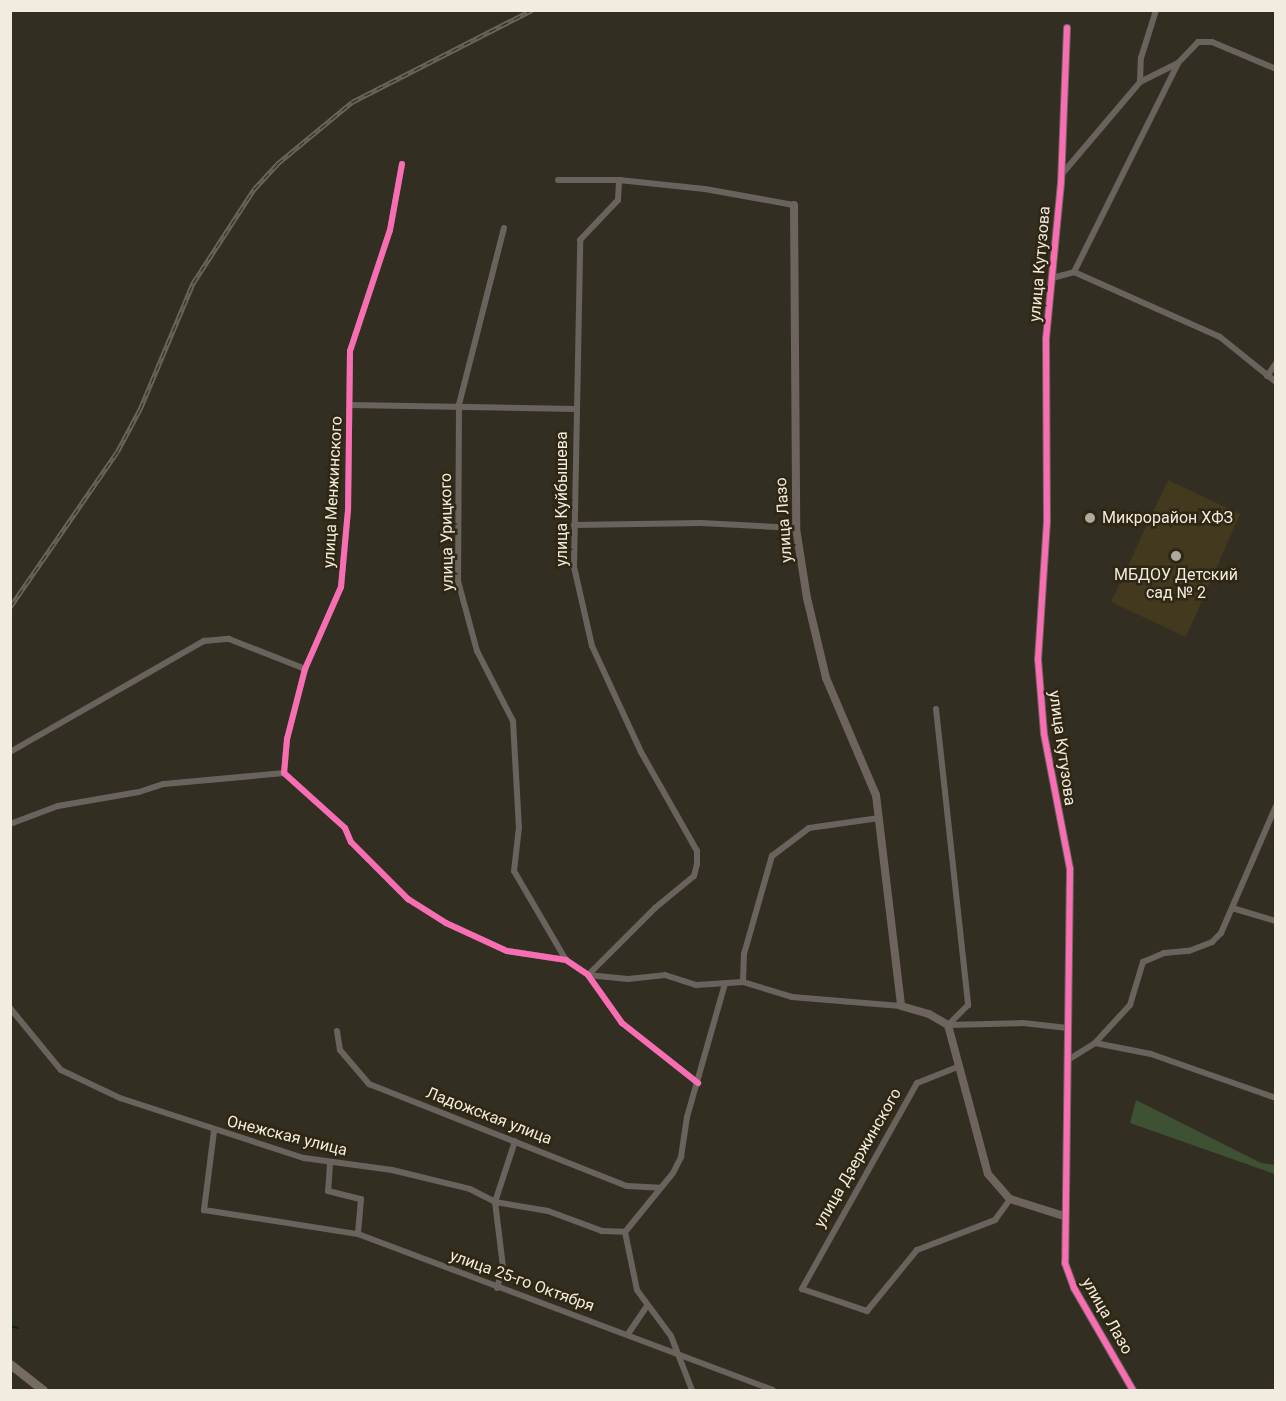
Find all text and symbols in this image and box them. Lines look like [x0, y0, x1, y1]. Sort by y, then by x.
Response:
street label: улица Кутузова [1025, 205, 1055, 323]
street label: улица Менжинского [319, 416, 347, 568]
street label: улица Куйбышева [552, 431, 572, 567]
street label: улица Урицкого [436, 473, 458, 591]
street label: улица Лазо [771, 477, 797, 563]
place label: Микрорайон ХФЗ [1102, 508, 1233, 528]
marker: Микрорайон ХФЗ [1083, 511, 1097, 525]
marker: МБДОУ Детский сад № 2 [1169, 549, 1183, 563]
place label: МБДОУ Детский сад № 2 [1114, 565, 1238, 603]
street label: улица Кутузова [1044, 689, 1080, 807]
street label: Ладожская улица [423, 1083, 555, 1149]
street label: улица Дзержинского [810, 1085, 906, 1231]
street label: Онежская улица [225, 1112, 349, 1160]
street label: улица 25-го Октября [447, 1246, 597, 1316]
street label: улица Лазо [1077, 1274, 1137, 1358]

